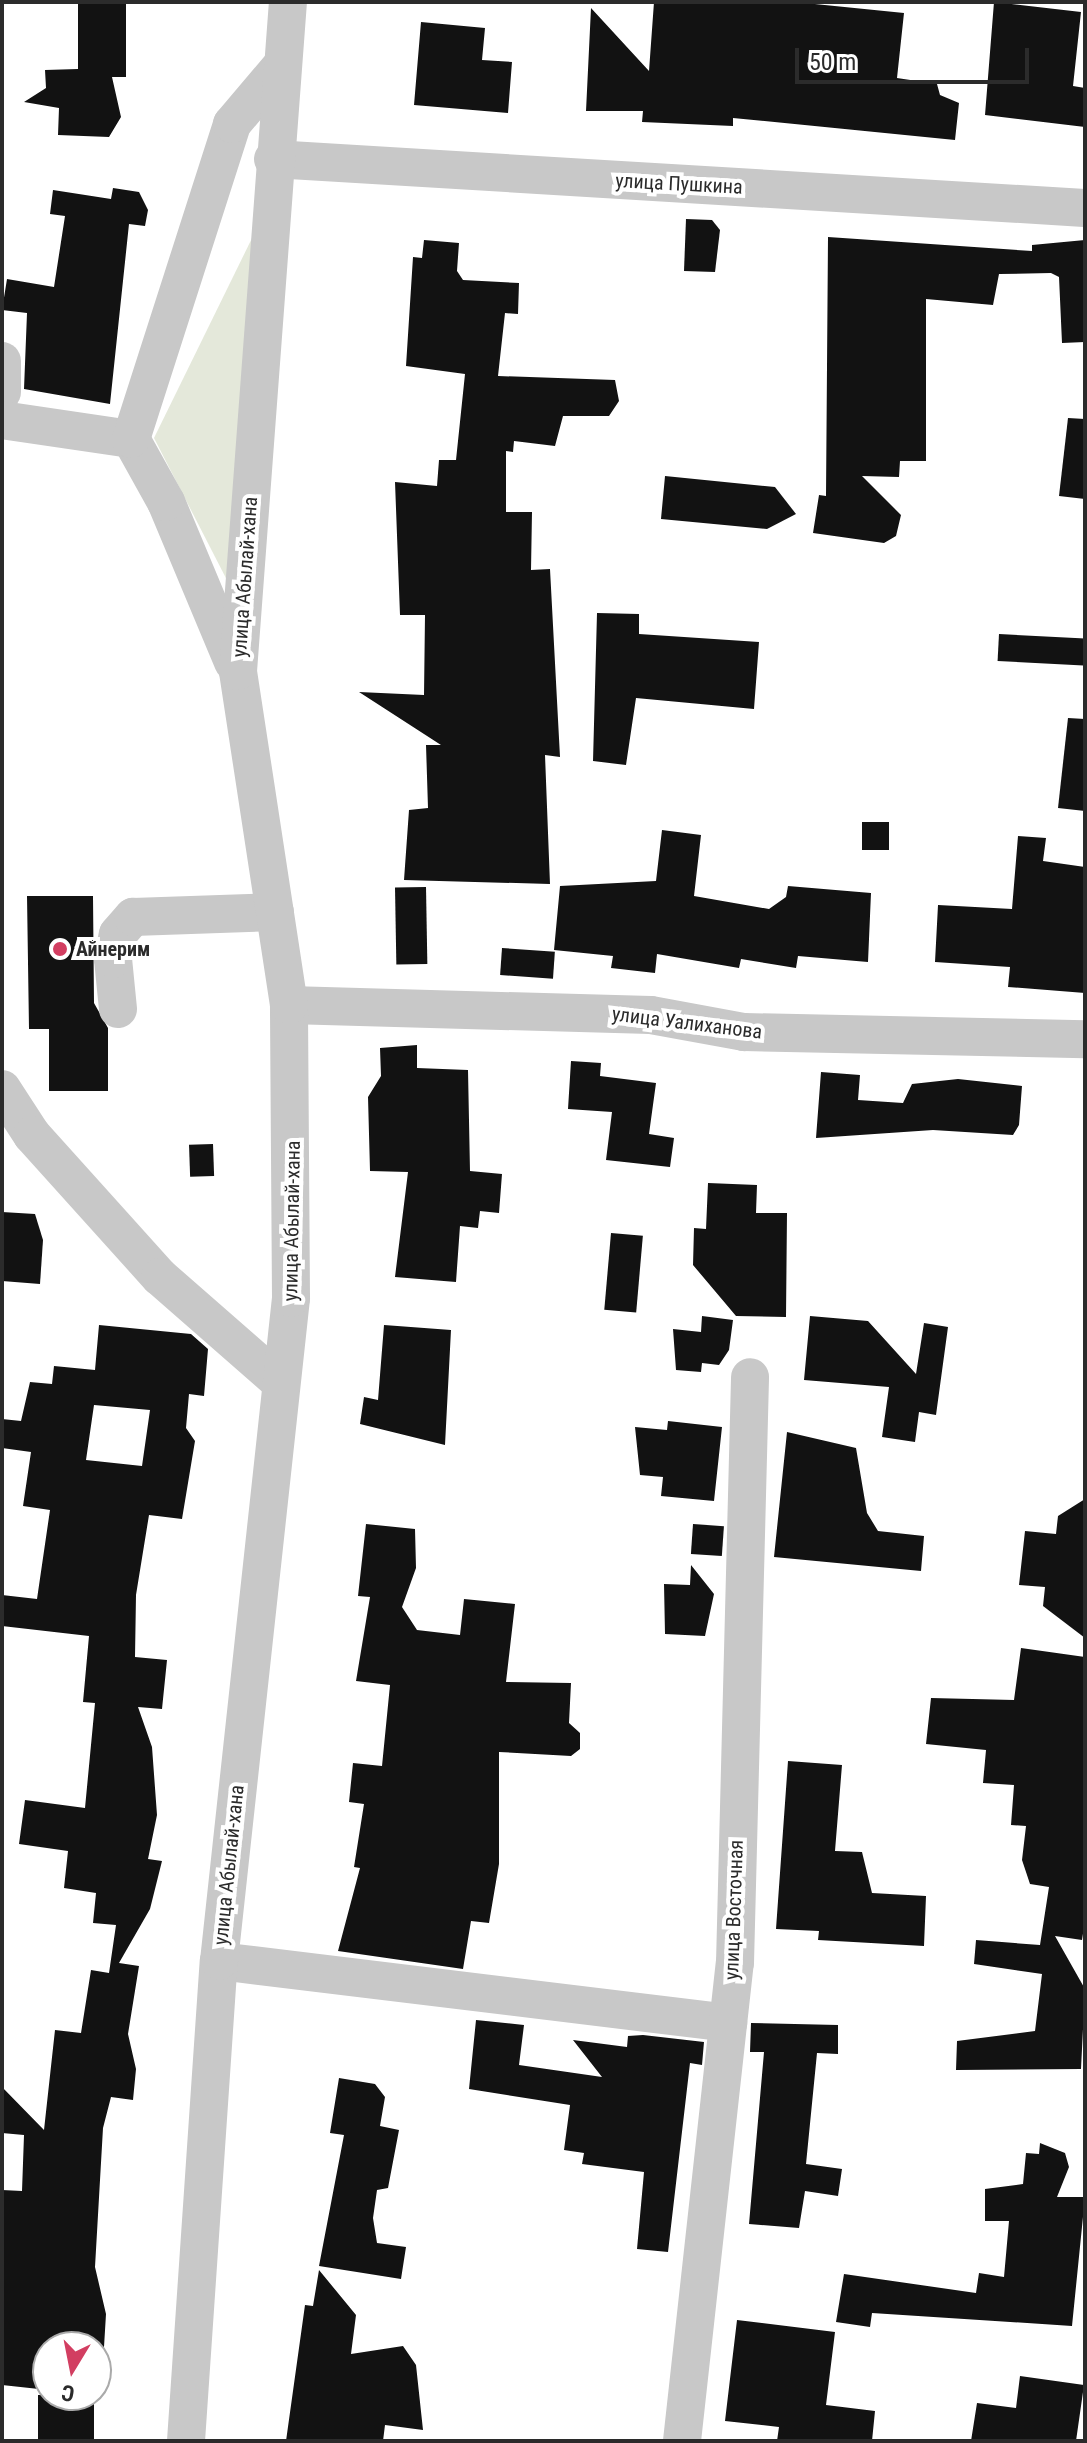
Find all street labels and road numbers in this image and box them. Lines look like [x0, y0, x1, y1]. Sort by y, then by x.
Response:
street label: улица Пушкина [615, 169, 743, 199]
street label: улица Абылай-хана [227, 496, 263, 658]
street label: улица Уалиханова [611, 1002, 763, 1044]
street label: улица Абылай-хана [279, 1140, 305, 1302]
street label: улица Абылай-хана [209, 1784, 249, 1946]
street label: улица Восточная [720, 1839, 748, 1981]

